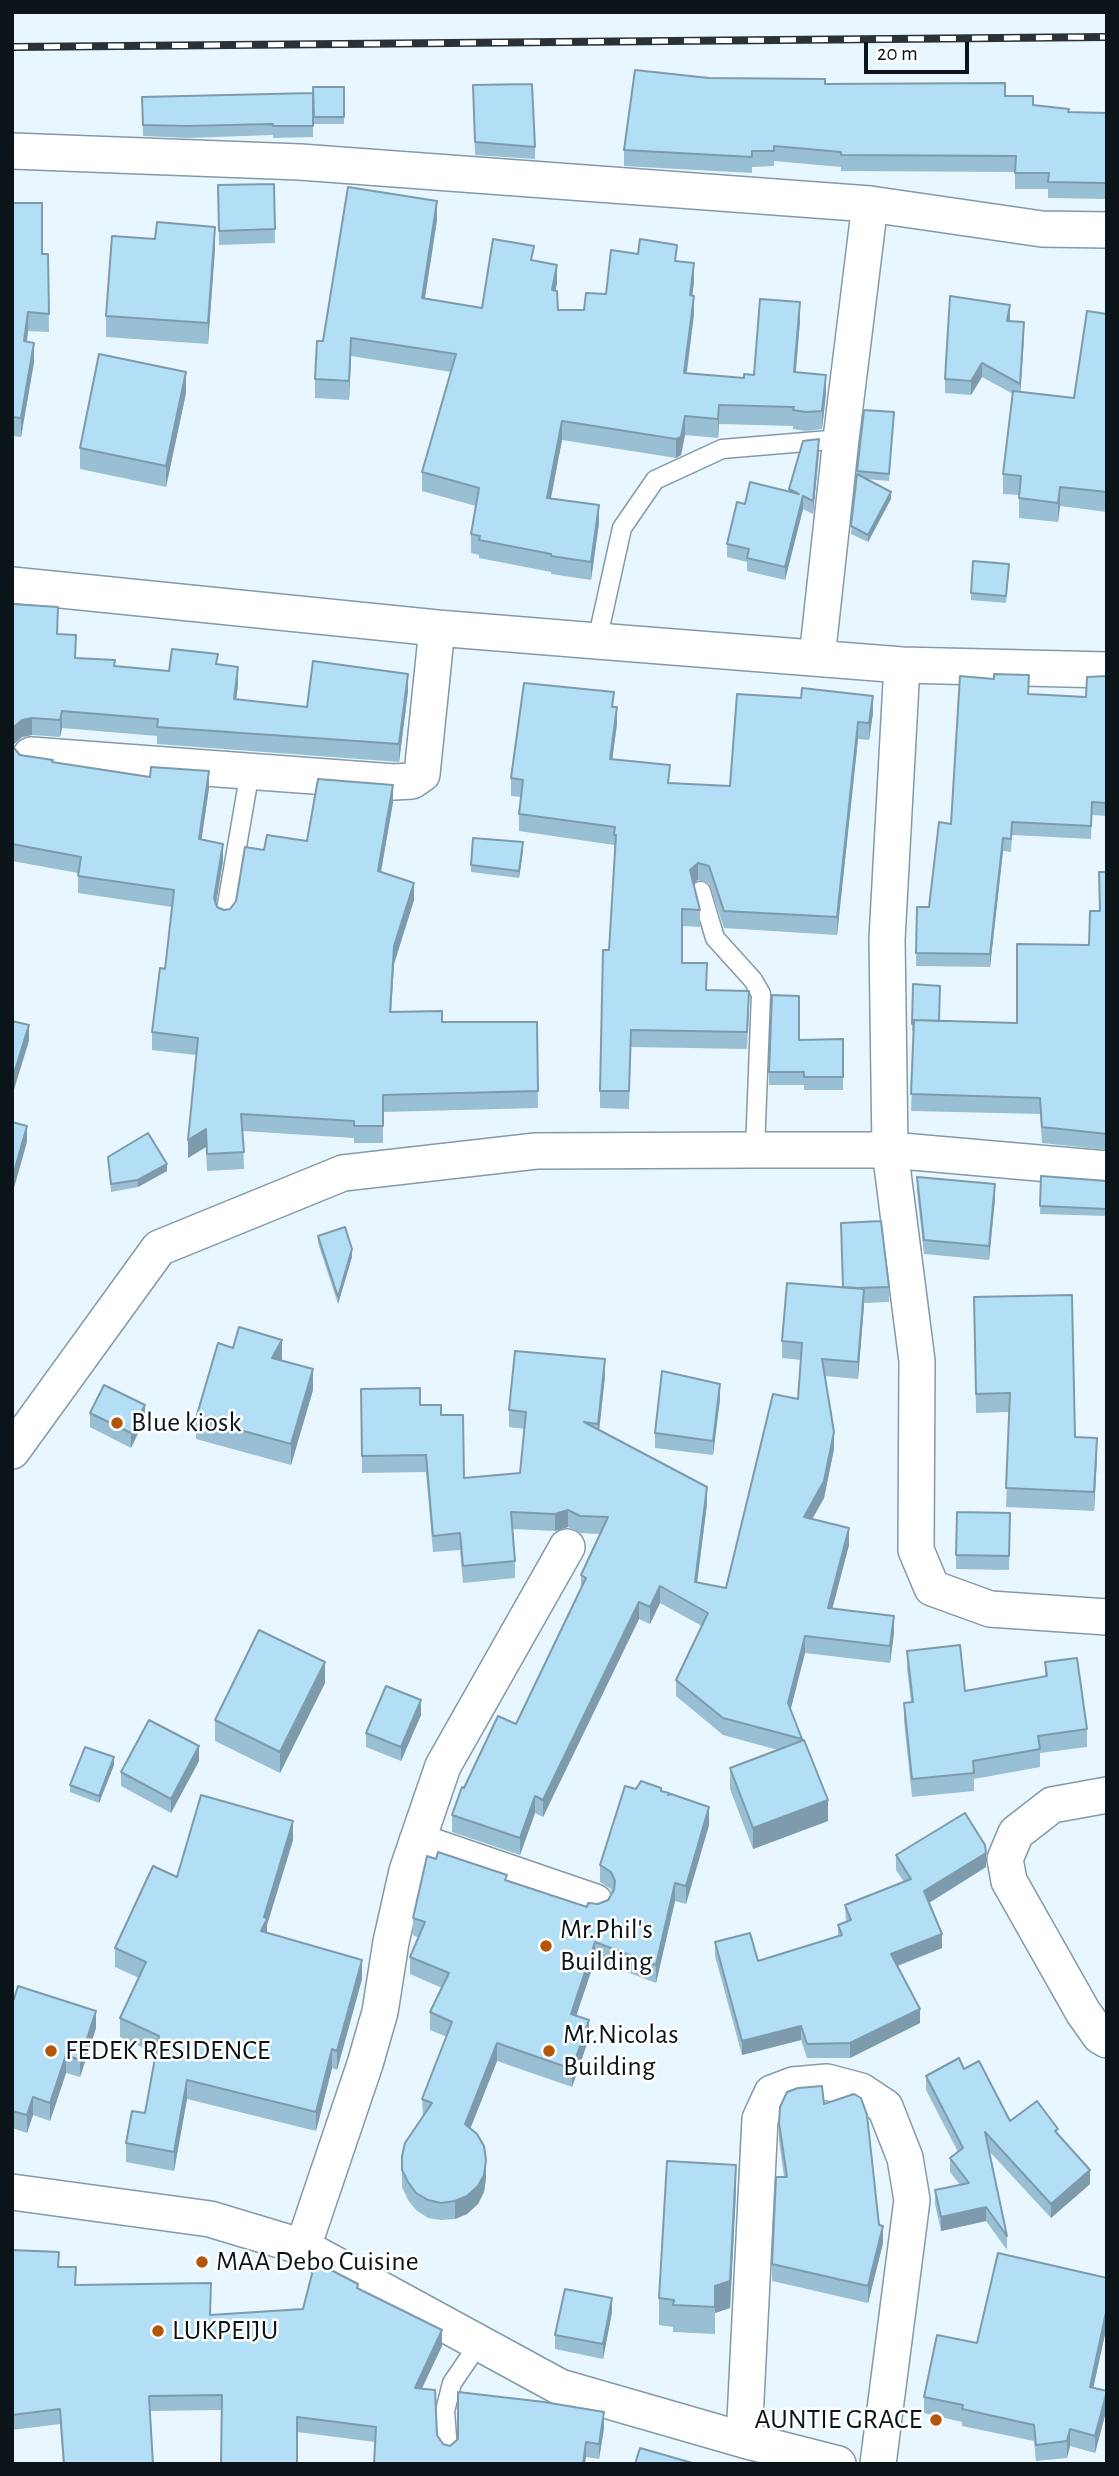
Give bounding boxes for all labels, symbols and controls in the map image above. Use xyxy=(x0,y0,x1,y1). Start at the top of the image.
scale bar xyxy=(867,28,972,72)
text: 20 m xyxy=(877,43,918,64)
place label: Blue kiosk xyxy=(131,1406,241,1440)
marker: Blue kiosk xyxy=(109,1415,125,1431)
place label: Mr.Phil's Building xyxy=(560,1913,653,1979)
marker: Mr.Phil's Building xyxy=(538,1938,554,1954)
place label: Mr.Nicolas Building xyxy=(563,2018,679,2084)
place label: FEDEK RESIDENCE xyxy=(65,2034,270,2068)
marker: FEDEK RESIDENCE xyxy=(43,2043,59,2059)
marker: Mr.Nicolas Building xyxy=(541,2043,557,2059)
place label: MAA Debo Cuisine xyxy=(216,2245,419,2279)
marker: MAA Debo Cuisine xyxy=(194,2254,210,2270)
place label: LUKPEIJU xyxy=(172,2314,278,2348)
marker: LUKPEIJU xyxy=(150,2323,166,2339)
place label: AUNTIE GRACE xyxy=(755,2403,922,2437)
marker: AUNTIE GRACE xyxy=(928,2412,944,2428)

